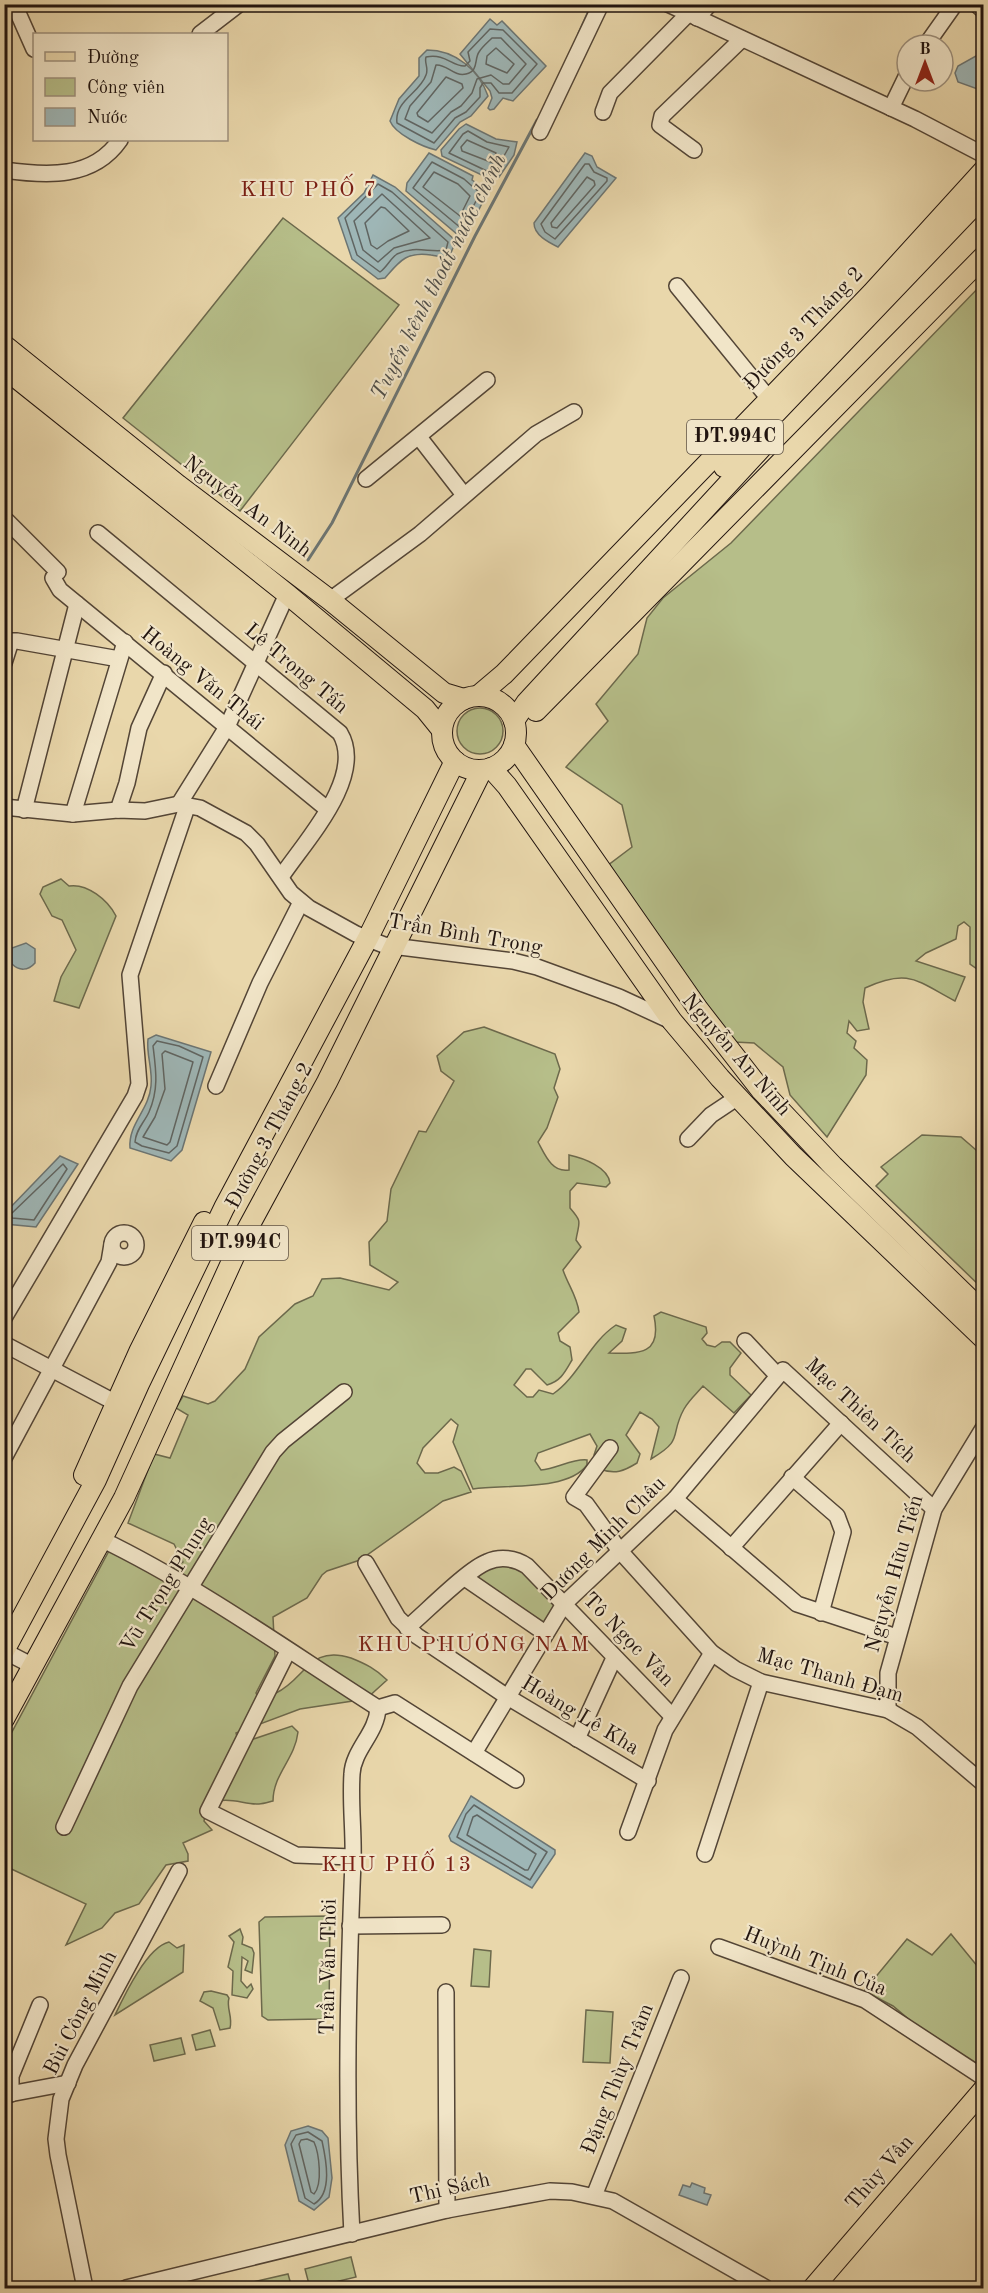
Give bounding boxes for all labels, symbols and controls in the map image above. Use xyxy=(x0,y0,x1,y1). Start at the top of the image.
legend xyxy=(33,33,228,141)
north arrow xyxy=(895,33,955,93)
text: B xyxy=(919,42,931,58)
text: Đường xyxy=(87,49,139,67)
text: Công viên xyxy=(87,79,165,97)
text: Nước xyxy=(87,109,127,127)
water label: Tuyến kênh thoát nước chính xyxy=(367,151,511,403)
district label: KHU PHỐ 7 xyxy=(240,173,378,201)
street label: Đường 3 Tháng 2 xyxy=(740,263,868,395)
road number: ĐT.994C xyxy=(687,420,783,454)
street label: Nguyễn An Ninh xyxy=(179,451,316,562)
street label: Lê Trọng Tấn xyxy=(240,619,352,718)
street label: Hoàng Văn Thái xyxy=(137,623,267,735)
street label: Trần Bình Trọng xyxy=(386,909,545,959)
street label: Nguyễn An Ninh xyxy=(677,989,796,1120)
street label: Đường 3 Tháng 2 xyxy=(223,1060,317,1212)
road number: ĐT.994C xyxy=(192,1226,288,1260)
street label: Mạc Thiên Tích xyxy=(800,1354,920,1468)
street label: Dương Minh Châu xyxy=(538,1473,670,1605)
street label: Nguyễn Hữu Tiến xyxy=(861,1492,928,1655)
street label: Vũ Trọng Phụng xyxy=(117,1513,217,1656)
street label: Tô Ngọc Vân xyxy=(578,1589,678,1691)
district label: KHU PHƯƠNG NAM xyxy=(357,1633,591,1656)
street label: Mạc Thanh Đạm xyxy=(754,1645,906,1707)
street label: Hoàng Lê Kha xyxy=(518,1673,642,1759)
district label: KHU PHỐ 13 xyxy=(321,1848,473,1876)
street label: Trần Văn Thời xyxy=(315,1899,341,2035)
street label: Huỳnh Tịnh Của xyxy=(740,1924,890,2000)
street label: Bùi Công Minh xyxy=(41,1947,121,2079)
street label: Đặng Thùy Trâm xyxy=(578,2001,658,2157)
street label: Thùy Vân xyxy=(842,2132,918,2214)
street label: Thi Sách xyxy=(408,2170,492,2208)

